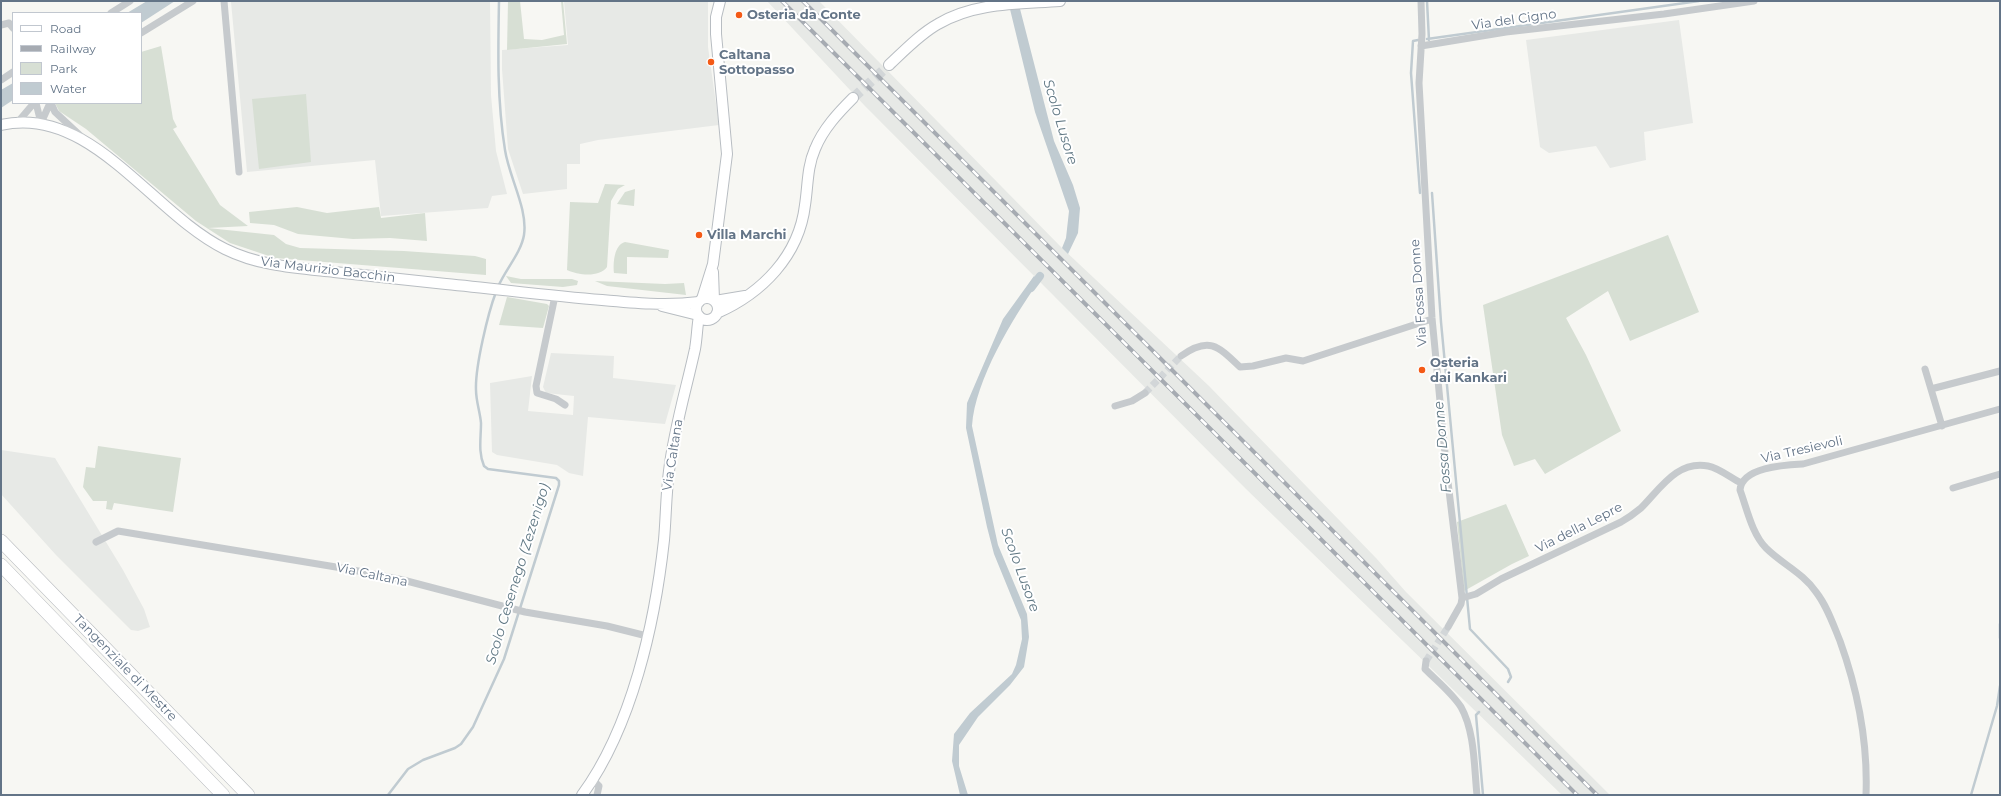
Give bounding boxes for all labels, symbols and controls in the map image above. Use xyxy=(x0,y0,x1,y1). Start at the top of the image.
street label: Via del Cigno xyxy=(1471,6,1557,34)
place label: Osteria da Conte xyxy=(747,7,861,23)
marker: Osteria da Conte xyxy=(734,10,744,20)
legend xyxy=(12,12,142,104)
text: Road xyxy=(50,21,81,36)
text: Railway xyxy=(50,41,96,56)
place label: Caltana Sottopasso xyxy=(719,47,794,78)
marker: Caltana Sottopasso xyxy=(706,57,716,67)
text: Park xyxy=(50,61,77,76)
water label: Scolo Lusore xyxy=(1039,77,1081,167)
text: Water xyxy=(50,81,86,96)
place label: Villa Marchi xyxy=(707,227,787,243)
marker: Villa Marchi xyxy=(694,230,704,240)
street label: Via Fossa Donne xyxy=(1407,239,1431,347)
street label: Via Maurizio Bacchin xyxy=(260,254,396,286)
place label: Osteria dai Kankari xyxy=(1430,355,1507,386)
marker: Osteria dai Kankari xyxy=(1417,365,1427,375)
water label: Fossa Donne xyxy=(1431,400,1455,494)
street label: Via Caltana xyxy=(660,418,686,492)
street label: Via Tresievoli xyxy=(1760,433,1844,467)
water label: Scolo Cesenego (Zezenigo) xyxy=(482,481,554,667)
street label: Via della Lepre xyxy=(1533,499,1625,557)
water label: Scolo Lusore xyxy=(997,526,1043,614)
street label: Via Caltana xyxy=(335,560,409,590)
street label: Tangenziale di Mestre xyxy=(70,611,180,725)

